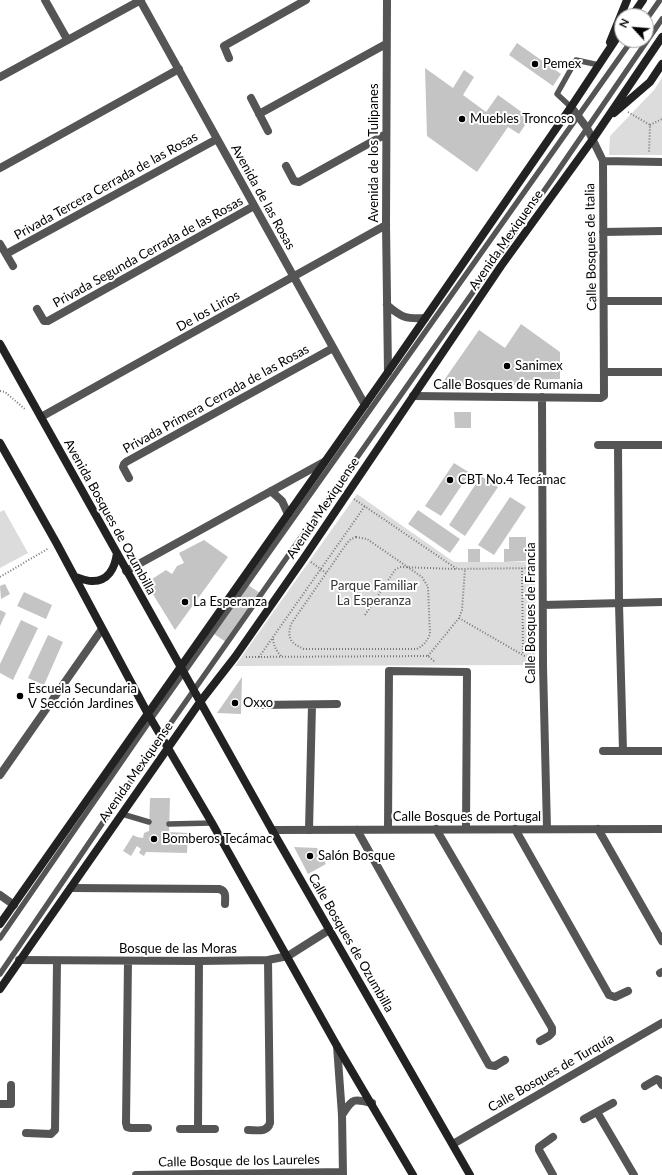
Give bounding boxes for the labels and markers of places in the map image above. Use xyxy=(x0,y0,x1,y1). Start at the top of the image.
place label: Pemex xyxy=(543,56,581,72)
marker: Pemex xyxy=(530,59,540,69)
place label: Muebles Troncoso xyxy=(470,111,574,127)
marker: Muebles Troncoso xyxy=(457,114,467,124)
place label: Sanimex xyxy=(515,358,563,374)
marker: Sanimex xyxy=(502,361,512,371)
place label: CBT No.4 Tecámac xyxy=(458,472,566,488)
marker: CBT No.4 Tecámac xyxy=(445,475,455,485)
place label: La Esperanza xyxy=(193,594,267,610)
marker: La Esperanza xyxy=(180,597,190,607)
place label: Escuela Secundaria V Sección Jardines xyxy=(28,681,137,712)
marker: Escuela Secundaria V Sección Jardines xyxy=(15,691,25,701)
place label: Oxxo xyxy=(243,695,273,711)
marker: Oxxo xyxy=(230,698,240,708)
place label: Bomberos Tecámac xyxy=(162,831,272,847)
marker: Bomberos Tecámac xyxy=(149,834,159,844)
place label: Salón Bosque xyxy=(318,848,395,864)
marker: Salón Bosque xyxy=(305,851,315,861)

